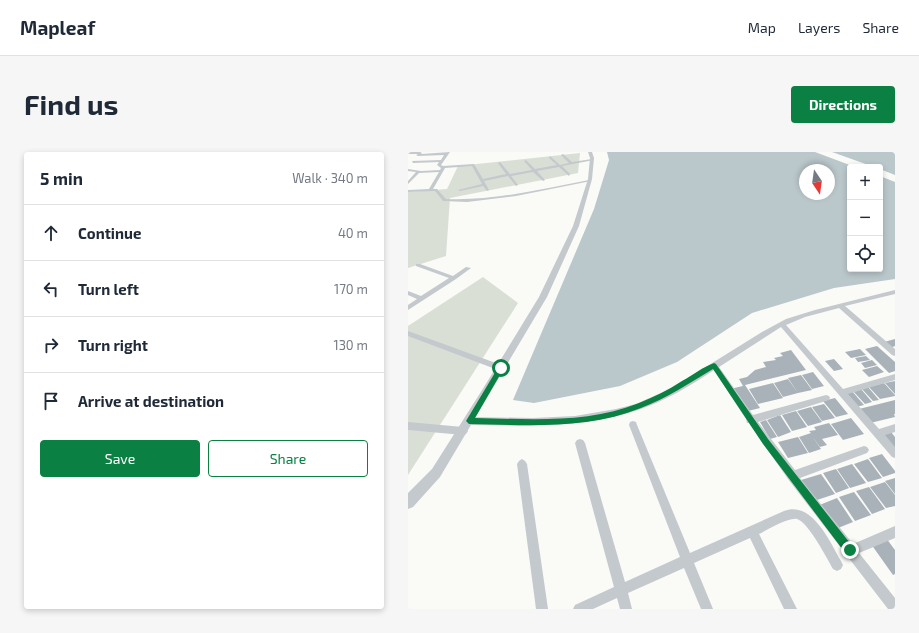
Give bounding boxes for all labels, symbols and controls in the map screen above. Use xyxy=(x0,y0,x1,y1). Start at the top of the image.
text: Mapleaf xyxy=(20,16,95,39)
text: Map xyxy=(748,19,776,36)
text: Layers xyxy=(798,19,840,36)
text: Share xyxy=(862,19,899,36)
button: Directions xyxy=(791,86,895,123)
text: Find us xyxy=(24,87,118,121)
north arrow xyxy=(799,164,835,200)
map controls xyxy=(847,164,883,272)
button: + xyxy=(847,164,883,200)
text: 5 min xyxy=(40,168,83,188)
text: Walk · 340 m xyxy=(292,170,368,186)
button: − xyxy=(847,200,883,236)
icon: ahead xyxy=(40,222,62,244)
text: Continue xyxy=(78,224,141,242)
text: 40 m xyxy=(338,225,368,241)
button: locate xyxy=(847,236,883,272)
icon: left xyxy=(40,278,62,300)
text: Turn left xyxy=(78,280,139,298)
text: 170 m xyxy=(334,281,368,297)
icon: right xyxy=(40,334,62,356)
text: Turn right xyxy=(78,336,148,354)
text: 130 m xyxy=(333,337,368,353)
route start xyxy=(492,359,510,377)
icon: arrive xyxy=(40,390,62,412)
text: Arrive at destination xyxy=(78,392,224,410)
button: Save xyxy=(40,440,200,477)
button: Share xyxy=(208,440,368,477)
route end xyxy=(841,541,859,559)

